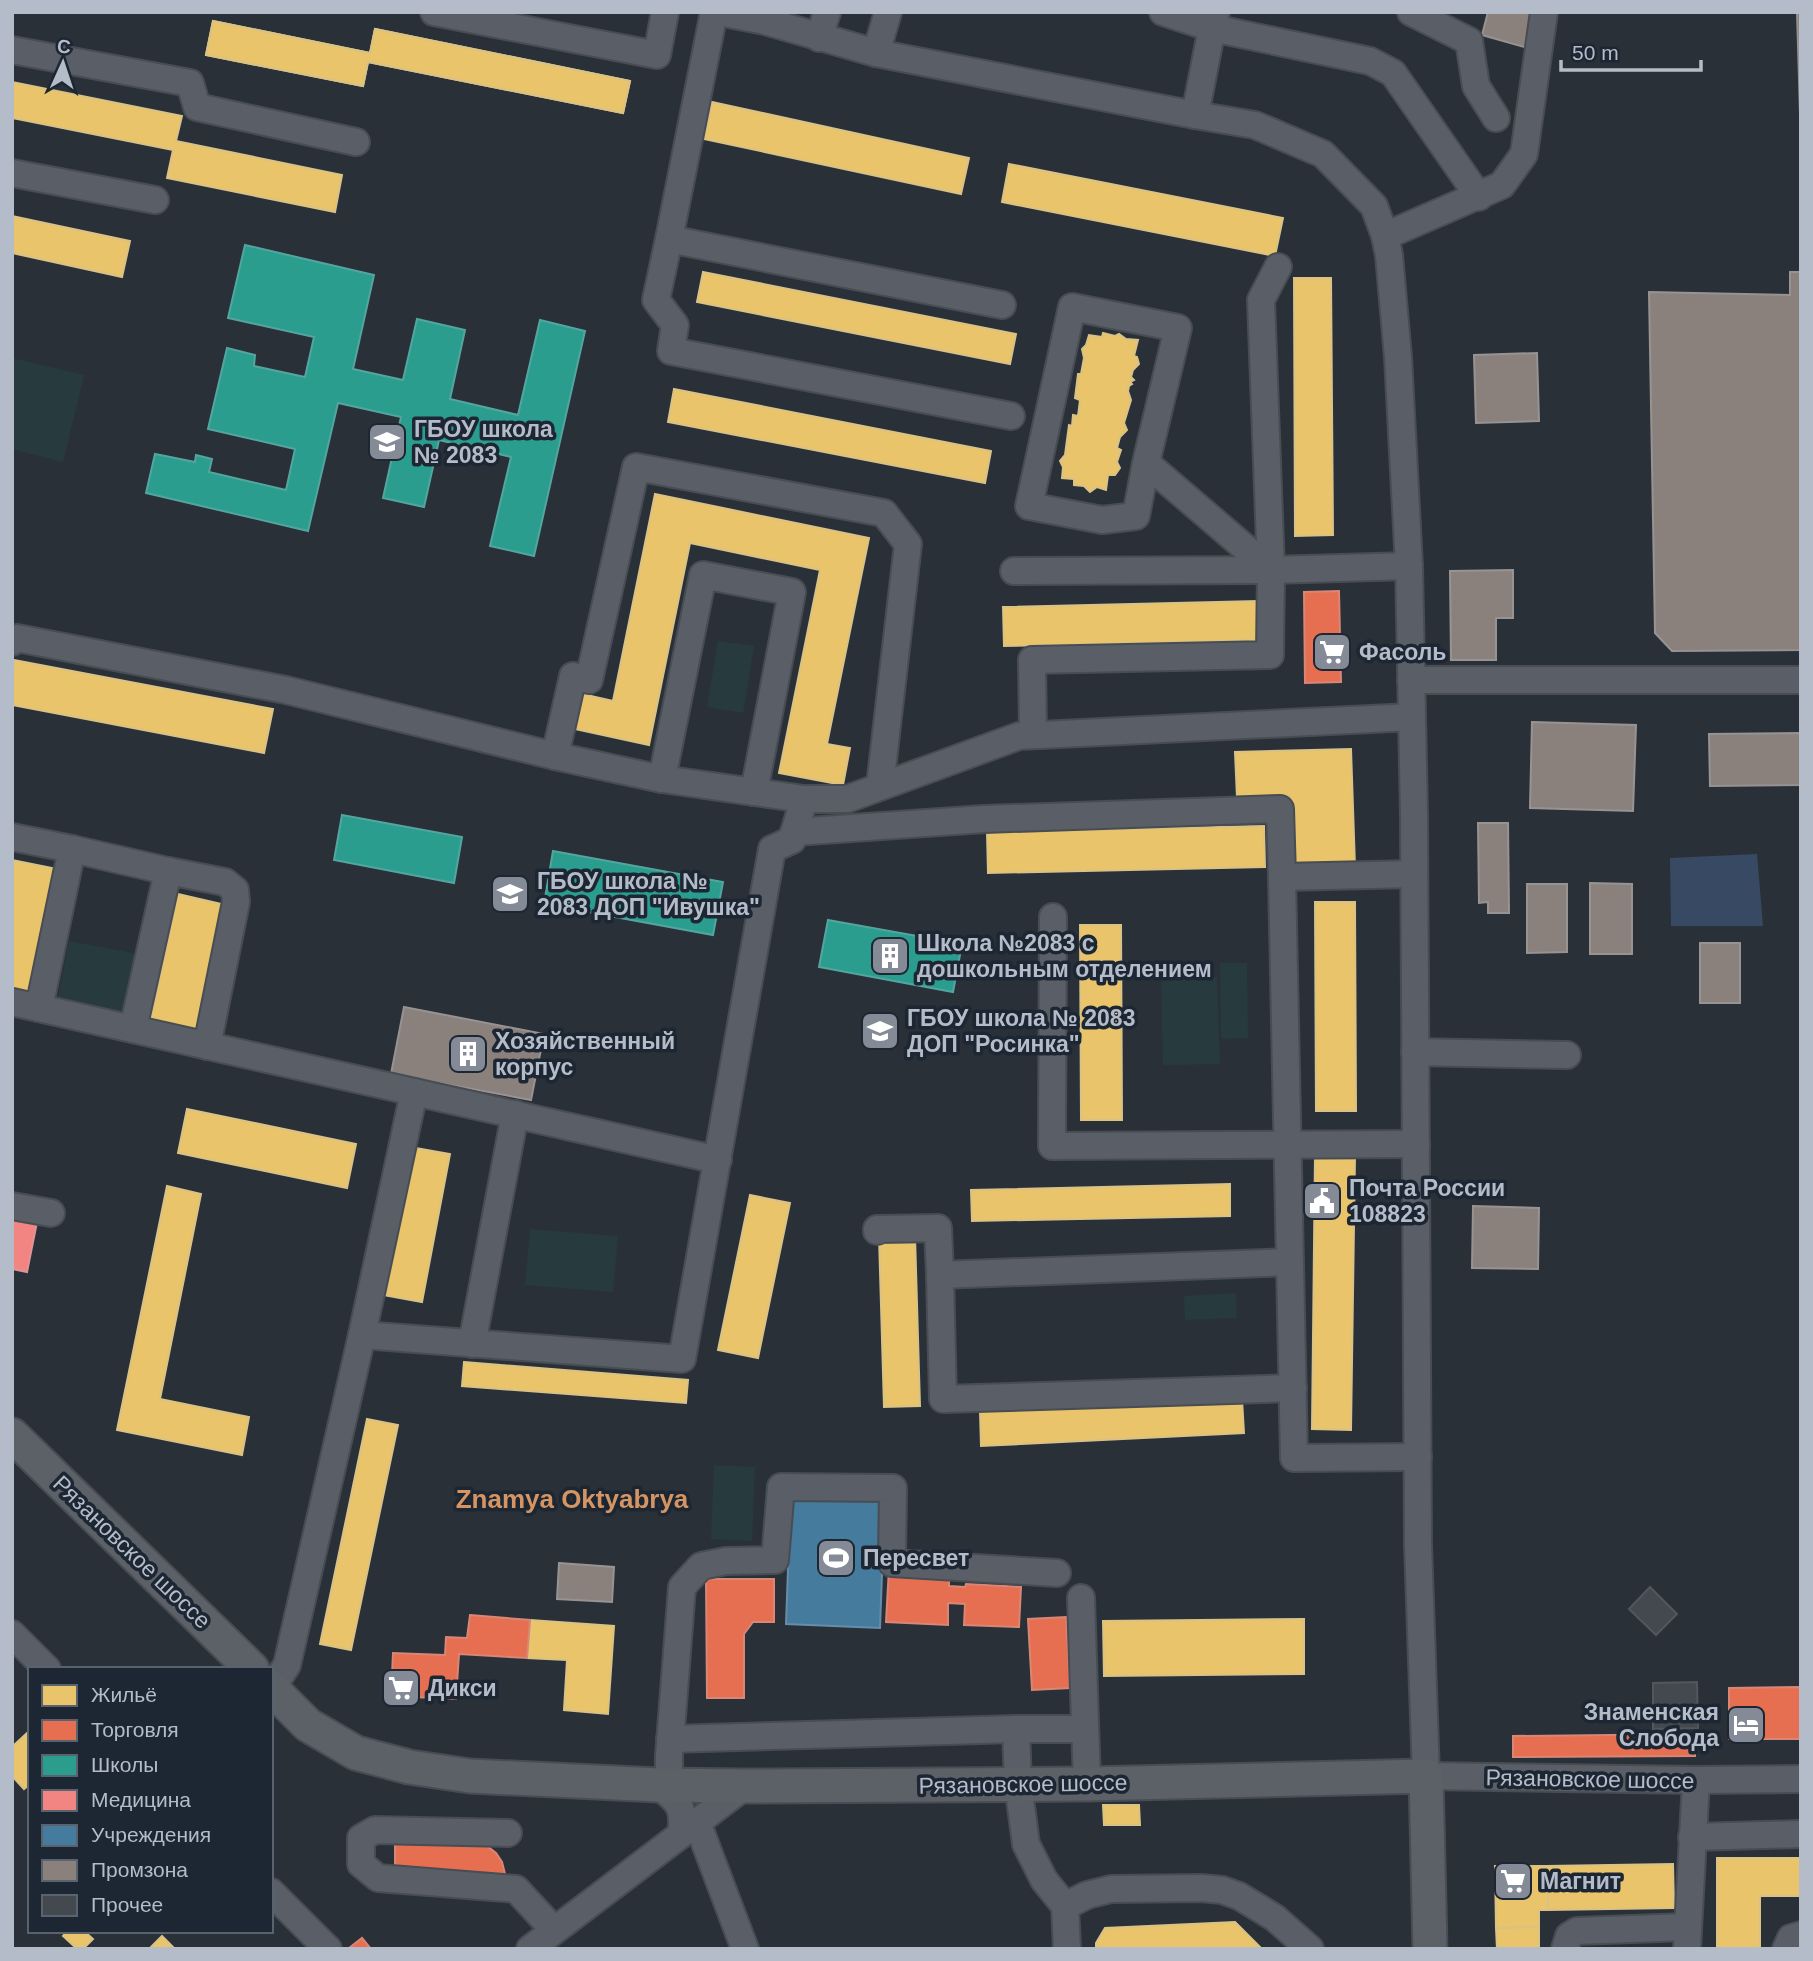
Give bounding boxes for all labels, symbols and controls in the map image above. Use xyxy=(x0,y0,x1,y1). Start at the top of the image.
north arrow xyxy=(28,28,98,98)
scale bar xyxy=(1561,28,1701,72)
text: С xyxy=(56,36,72,57)
text: 50 m xyxy=(1572,41,1619,64)
place label: ГБОУ школа № 2083 xyxy=(414,416,553,468)
school or university icon: ГБОУ школа № 2083 xyxy=(366,421,408,463)
supermarket icon: Фасоль xyxy=(1311,631,1353,673)
place label: Фасоль xyxy=(1359,639,1446,665)
place label: ГБОУ школа № 2083 ДОП "Ивушка" xyxy=(537,868,760,920)
school or university icon: ГБОУ школа № 2083 ДОП "Ивушка" xyxy=(489,873,531,915)
place label: Школа №2083 с дошкольным отделением xyxy=(917,930,1212,982)
building icon: Школа №2083 с дошкольным отделением xyxy=(869,935,911,977)
place label: ГБОУ школа № 2083 ДОП "Росинка" xyxy=(907,1005,1135,1057)
school or university icon: ГБОУ школа № 2083 ДОП "Росинка" xyxy=(859,1010,901,1052)
place label: Хозяйственный корпус xyxy=(495,1028,675,1080)
building icon: Хозяйственный корпус xyxy=(447,1033,489,1075)
place label: Почта России 108823 xyxy=(1349,1175,1505,1227)
public building icon: Почта России 108823 xyxy=(1301,1180,1343,1222)
street label: Рязановское шоссе xyxy=(48,1470,216,1634)
district label: Znamya Oktyabrya xyxy=(456,1484,689,1514)
sports icon: Пересвет xyxy=(815,1537,857,1579)
place label: Пересвет xyxy=(863,1545,969,1571)
legend xyxy=(28,1667,273,1933)
supermarket icon: Дикси xyxy=(380,1667,422,1709)
place label: Дикси xyxy=(428,1675,497,1701)
text: Жильё xyxy=(91,1683,157,1706)
place label: Знаменская Слобода xyxy=(1584,1699,1719,1751)
hotel icon: Знаменская Слобода xyxy=(1725,1704,1767,1746)
text: Торговля xyxy=(91,1718,179,1741)
text: Школы xyxy=(91,1753,158,1776)
street label: Рязановское шоссе xyxy=(1485,1764,1695,1794)
street label: Рязановское шоссе xyxy=(918,1769,1128,1799)
text: Медицина xyxy=(91,1788,191,1811)
text: Учреждения xyxy=(91,1823,211,1846)
text: Промзона xyxy=(91,1858,188,1881)
supermarket icon: Магнит xyxy=(1492,1860,1534,1902)
place label: Магнит xyxy=(1540,1868,1621,1894)
text: Прочее xyxy=(91,1893,163,1916)

